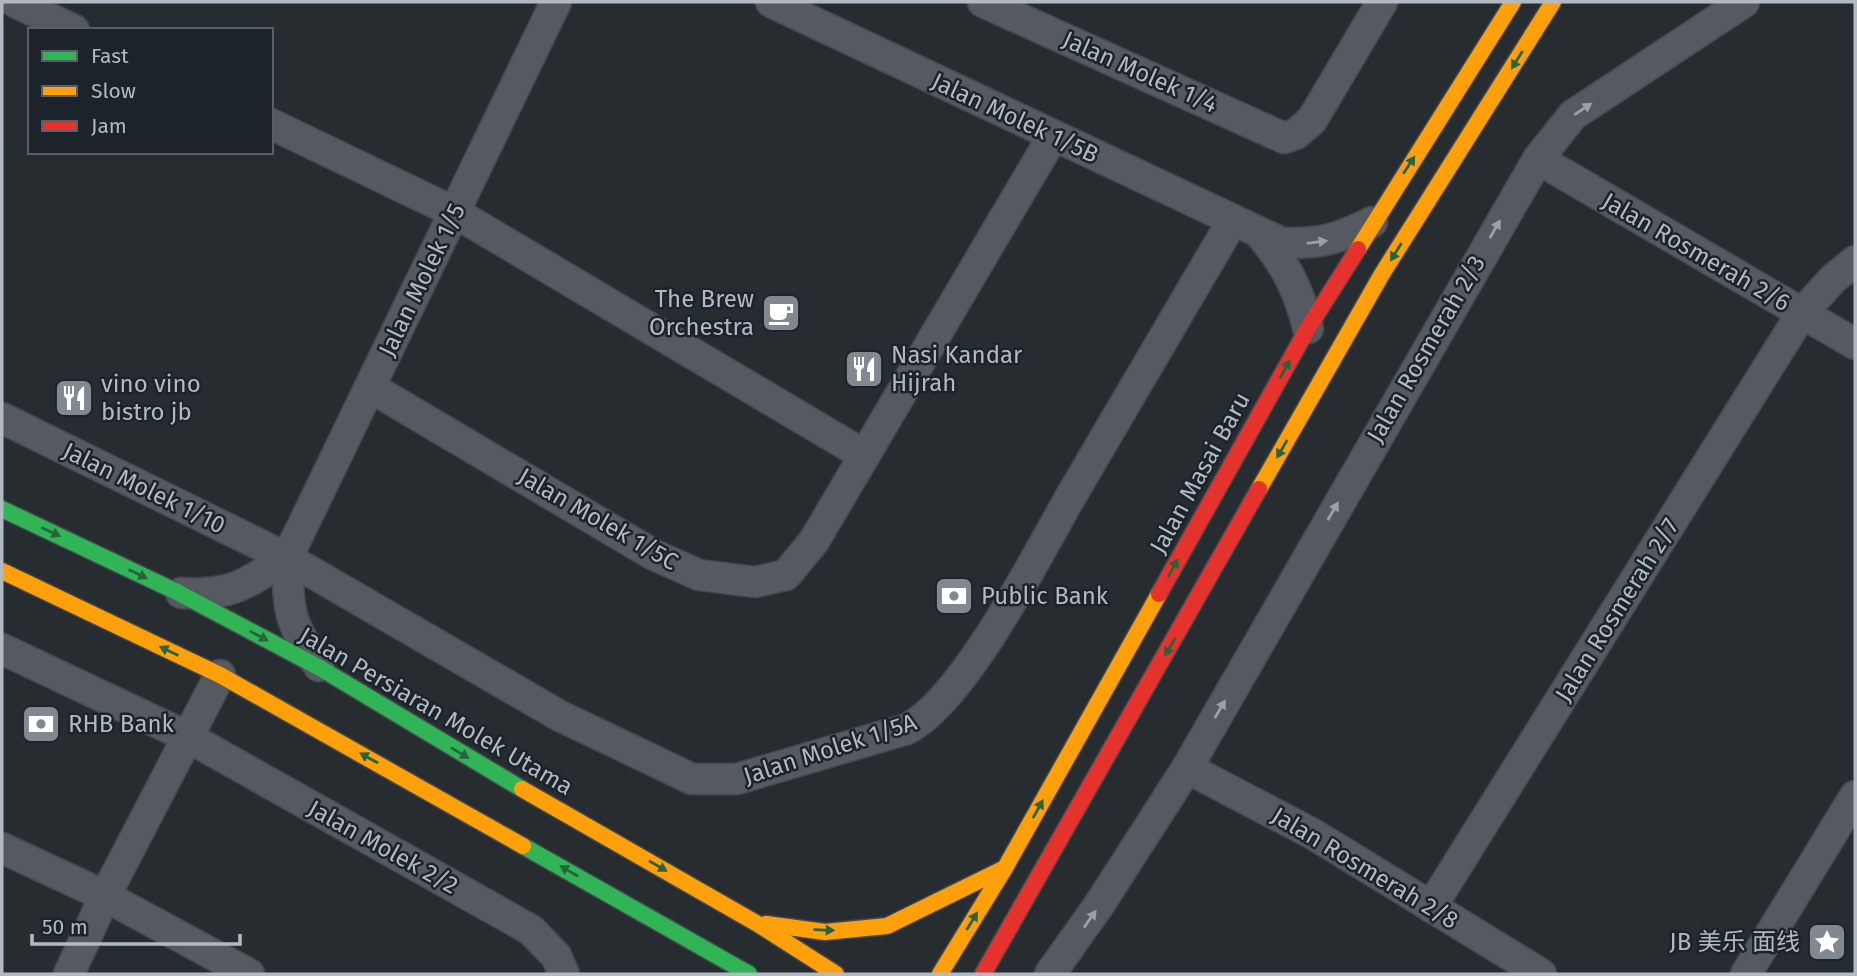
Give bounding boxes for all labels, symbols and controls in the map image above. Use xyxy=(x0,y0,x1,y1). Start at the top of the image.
street label: Jalan Molek 1/4 xyxy=(1058,25,1222,119)
legend xyxy=(28,28,273,154)
text: Fast xyxy=(91,43,129,69)
one-way arrow xyxy=(1511,50,1524,69)
street label: Jalan Molek 1/5B xyxy=(927,67,1103,169)
text: Slow xyxy=(91,78,136,104)
one-way arrow xyxy=(1573,102,1592,115)
text: Jam xyxy=(91,113,127,139)
one-way arrow xyxy=(1402,155,1415,174)
street label: Jalan Rosmerah 2/6 xyxy=(1597,187,1795,317)
street label: Jalan Molek 1/5 xyxy=(373,199,471,361)
one-way arrow xyxy=(1489,219,1501,239)
one-way arrow xyxy=(1306,236,1328,247)
one-way arrow xyxy=(1389,243,1403,261)
street label: Jalan Rosmerah 2/3 xyxy=(1361,251,1491,447)
place label: The Brew Orchestra xyxy=(649,285,754,341)
cafe icon: The Brew Orchestra xyxy=(760,292,802,334)
place label: Nasi Kandar Hijrah xyxy=(891,341,1023,397)
restaurant icon: Nasi Kandar Hijrah xyxy=(843,348,885,390)
one-way arrow xyxy=(1279,359,1291,379)
place label: vino vino bistro jb xyxy=(101,370,201,426)
restaurant icon: vino vino bistro jb xyxy=(53,377,95,419)
street label: Jalan Masai Baru xyxy=(1144,387,1256,559)
street label: Jalan Molek 1/10 xyxy=(58,437,230,539)
one-way arrow xyxy=(1276,440,1289,459)
street label: Jalan Molek 1/5C xyxy=(513,462,683,576)
one-way arrow xyxy=(1327,502,1339,521)
street label: Jalan Rosmerah 2/7 xyxy=(1549,513,1685,707)
one-way arrow xyxy=(40,527,61,538)
one-way arrow xyxy=(1167,558,1179,577)
one-way arrow xyxy=(128,568,148,579)
bank icon: Public Bank xyxy=(933,575,975,617)
place label: Public Bank xyxy=(981,582,1109,610)
street label: Jalan Persiaran Molek Utama xyxy=(294,621,578,801)
one-way arrow xyxy=(249,630,269,641)
one-way arrow xyxy=(1164,637,1176,657)
one-way arrow xyxy=(159,645,179,656)
one-way arrow xyxy=(1214,699,1226,719)
bank icon: RHB Bank xyxy=(20,703,62,745)
street label: Jalan Molek 1/5A xyxy=(740,708,920,790)
place label: RHB Bank xyxy=(68,710,175,738)
one-way arrow xyxy=(451,746,470,759)
one-way arrow xyxy=(360,752,379,764)
street label: Jalan Molek 2/2 xyxy=(303,794,463,900)
one-way arrow xyxy=(1032,799,1044,818)
street label: Jalan Rosmerah 2/8 xyxy=(1267,801,1463,935)
one-way arrow xyxy=(648,860,667,872)
one-way arrow xyxy=(559,865,578,877)
scale bar xyxy=(32,902,240,946)
one-way arrow xyxy=(1082,910,1096,928)
one-way arrow xyxy=(966,912,979,931)
text: 50 m xyxy=(42,914,88,940)
place icon: JB 美乐 面线 xyxy=(1806,921,1848,963)
one-way arrow xyxy=(813,925,835,936)
place label: JB 美乐 面线 xyxy=(1669,928,1800,956)

